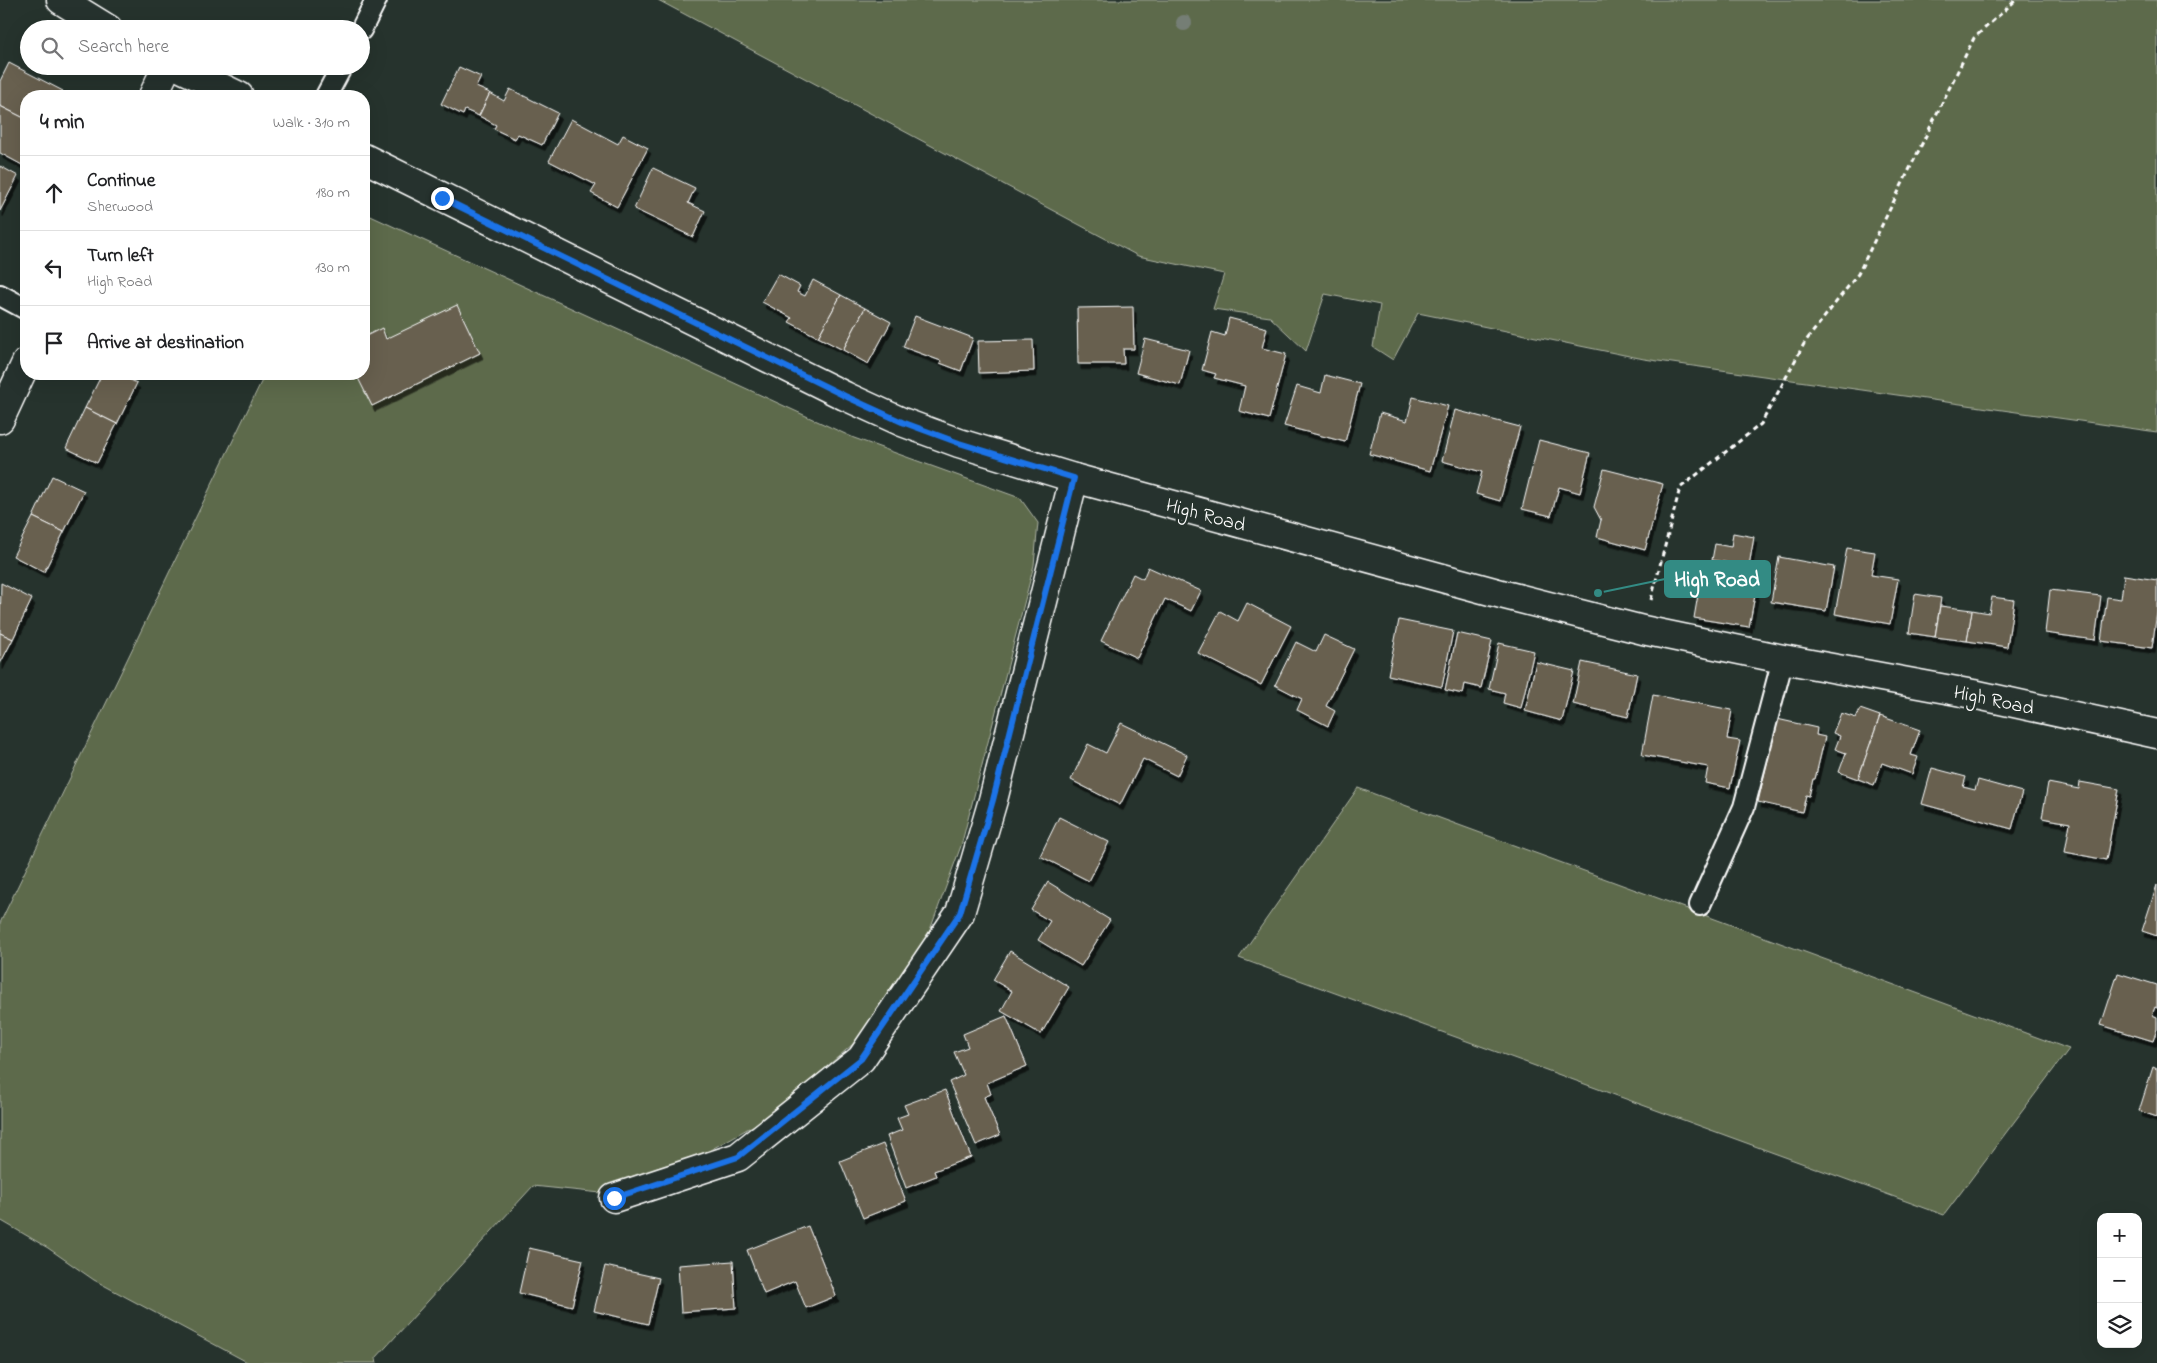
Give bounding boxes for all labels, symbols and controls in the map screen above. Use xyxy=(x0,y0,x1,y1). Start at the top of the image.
search box xyxy=(20,20,370,75)
icon: search xyxy=(38,34,66,62)
text: Search here xyxy=(78,34,169,61)
text: 4 min xyxy=(40,108,84,138)
text: Walk · 310 m xyxy=(273,111,350,135)
text: Continue xyxy=(87,168,155,195)
icon: ahead xyxy=(40,179,68,207)
text: 180 m xyxy=(316,181,350,205)
route end xyxy=(431,187,454,210)
text: Sherwood xyxy=(87,195,153,219)
text: Turn left xyxy=(87,243,154,270)
icon: left xyxy=(40,254,68,282)
text: 130 m xyxy=(315,256,350,280)
text: High Road xyxy=(87,270,152,294)
icon: arrive xyxy=(40,329,68,357)
text: Arrive at destination xyxy=(87,330,244,357)
street label: High Road xyxy=(1162,492,1248,542)
callout: High Road xyxy=(1665,561,1770,597)
text: High Road xyxy=(1674,566,1760,598)
street label: High Road xyxy=(1950,679,2036,725)
route start xyxy=(603,1187,626,1210)
map controls xyxy=(2097,1213,2142,1348)
button: + xyxy=(2097,1213,2142,1258)
button: − xyxy=(2097,1258,2142,1303)
button: layers xyxy=(2097,1303,2142,1348)

